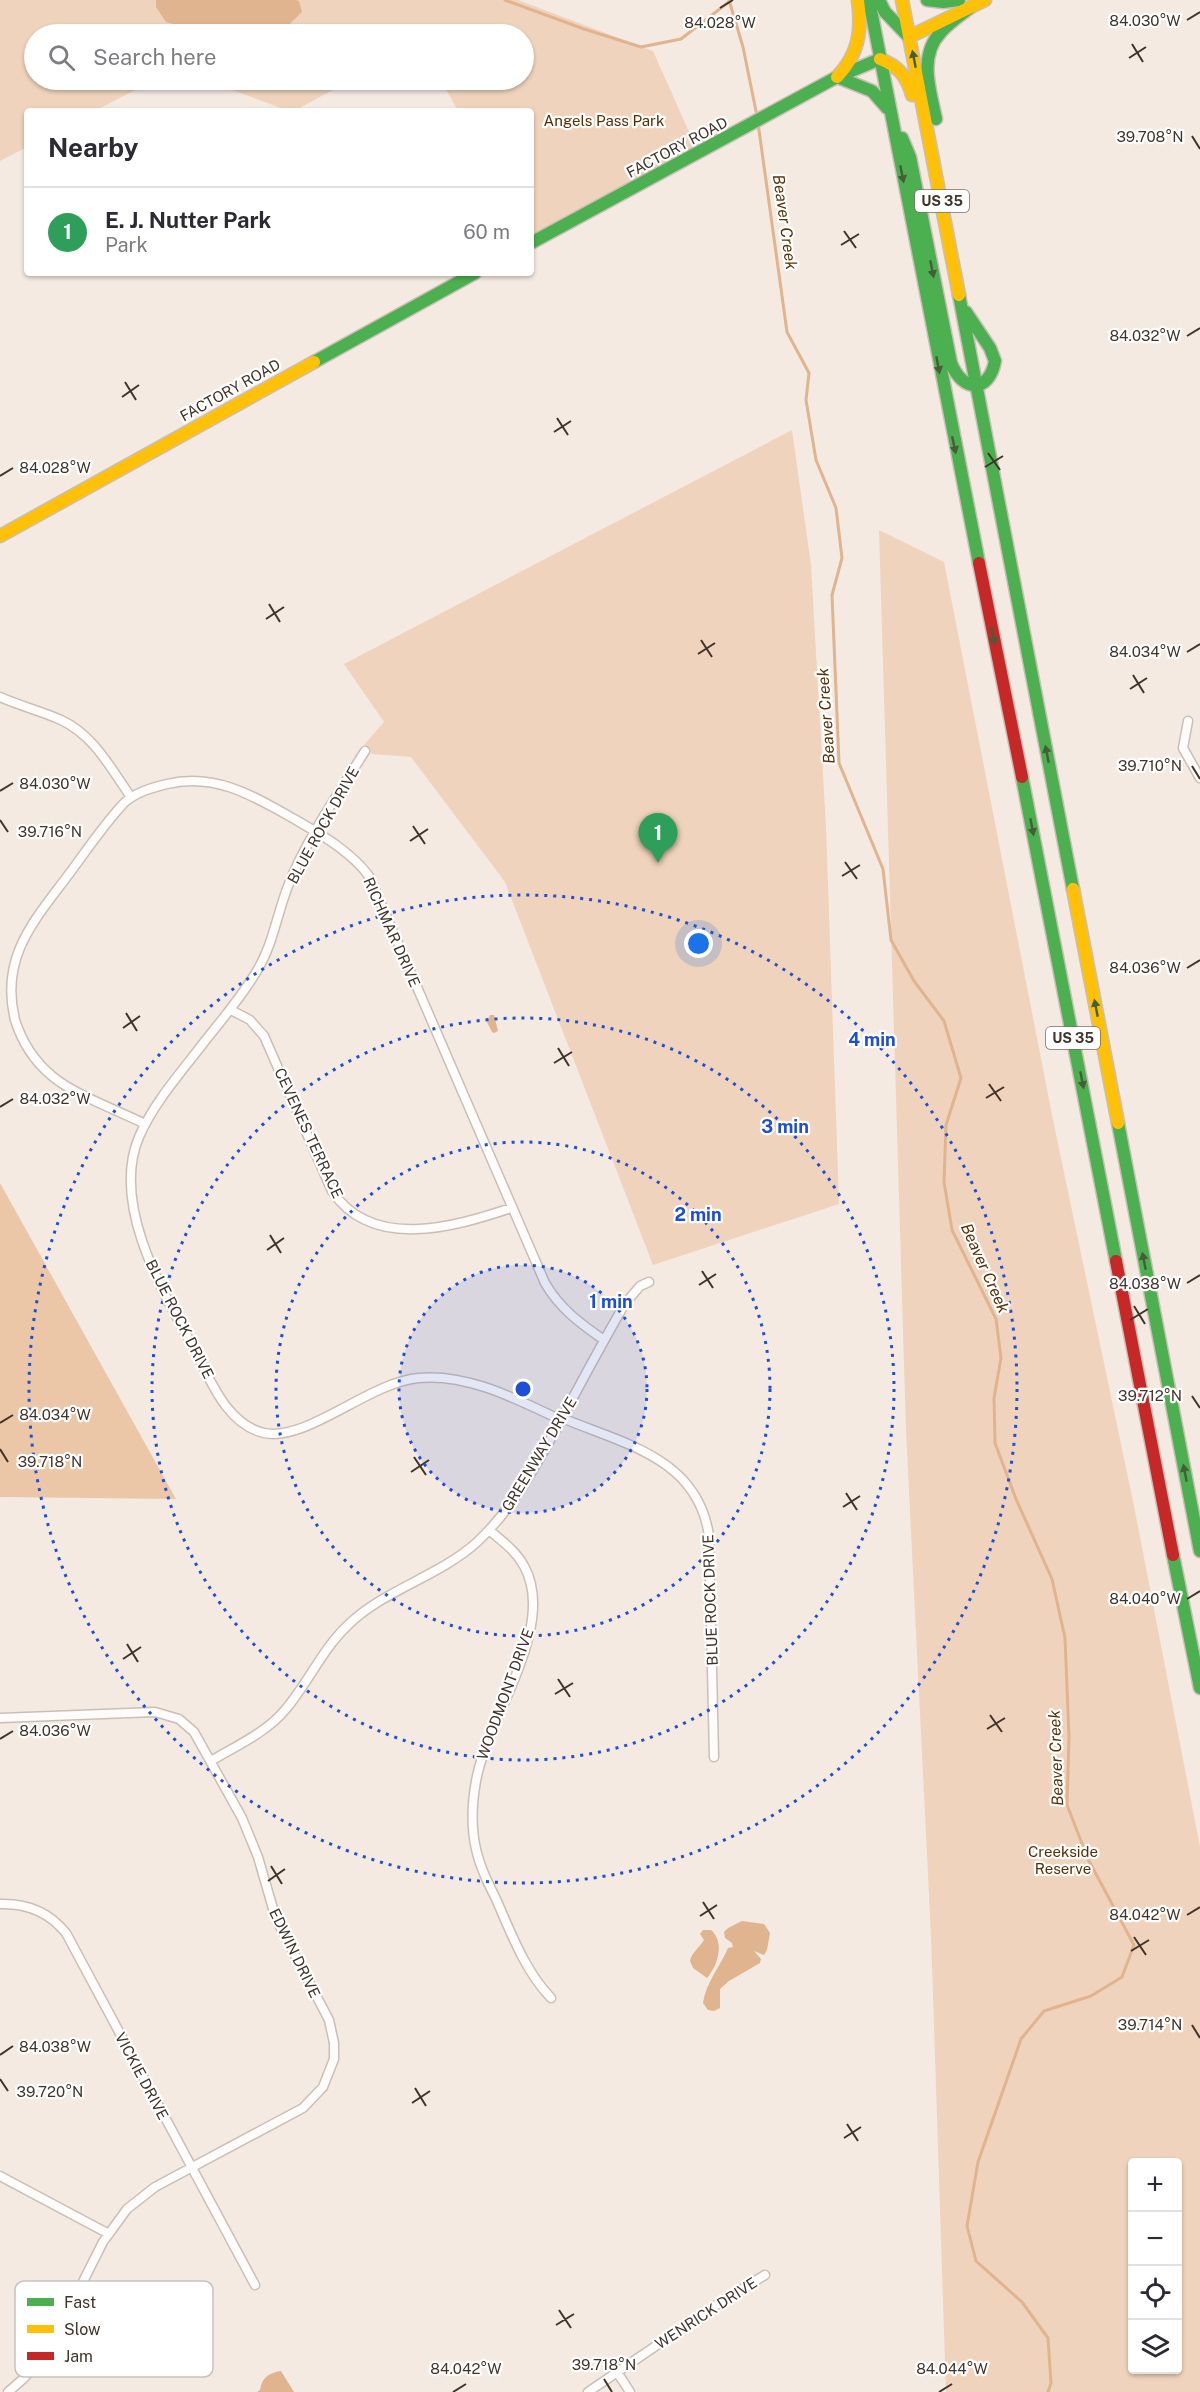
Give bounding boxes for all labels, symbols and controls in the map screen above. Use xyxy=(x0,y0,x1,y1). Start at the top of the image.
text: 84.030°W xyxy=(1109,12,1181,29)
text: 84.028°W xyxy=(684,14,756,31)
search box xyxy=(24,24,534,90)
icon: search xyxy=(45,41,78,74)
text: Search here xyxy=(93,44,217,70)
one-way arrow xyxy=(909,50,918,69)
park label: Angels Pass Park xyxy=(544,112,664,129)
street label: FACTORY ROAD xyxy=(624,113,730,181)
text: 39.708°N xyxy=(1116,128,1184,145)
text: Nearby xyxy=(48,132,138,163)
one-way arrow xyxy=(898,164,907,183)
water label: Beaver Creek xyxy=(769,173,801,271)
road number: US 35 xyxy=(915,190,969,212)
text: E. J. Nutter Park xyxy=(105,207,271,233)
text: 1 xyxy=(63,220,72,244)
text: 60 m xyxy=(463,220,510,244)
text: Park xyxy=(105,233,148,257)
one-way arrow xyxy=(928,260,937,279)
text: 84.032°W xyxy=(1109,327,1181,344)
street label: FACTORY ROAD xyxy=(177,355,283,425)
one-way arrow xyxy=(934,356,943,375)
one-way arrow xyxy=(950,436,959,455)
text: 84.028°W xyxy=(19,459,91,476)
one-way arrow xyxy=(989,627,998,646)
text: 84.034°W xyxy=(1109,643,1181,660)
water label: Beaver Creek xyxy=(813,667,839,765)
one-way arrow xyxy=(1042,745,1051,764)
text: 39.710°N xyxy=(1118,757,1182,774)
street label: BLUE ROCK DRIVE xyxy=(284,763,362,887)
text: 84.030°W xyxy=(19,775,91,792)
pin: 1 xyxy=(638,814,678,863)
one-way arrow xyxy=(1028,818,1037,837)
text: 39.716°N xyxy=(18,823,82,840)
street label: RICHMAR DRIVE xyxy=(360,875,424,989)
your location xyxy=(684,929,713,958)
text: 84.036°W xyxy=(1109,959,1181,976)
one-way arrow xyxy=(1091,998,1100,1017)
road number: US 35 xyxy=(1046,1027,1100,1049)
text: 4 min xyxy=(848,1029,896,1050)
street label: CEVENES TERRACE xyxy=(271,1065,347,1201)
one-way arrow xyxy=(1078,1071,1087,1090)
text: 84.032°W xyxy=(19,1090,91,1107)
text: 3 min xyxy=(761,1116,809,1137)
text: 2 min xyxy=(674,1204,722,1225)
water label: Beaver Creek xyxy=(957,1220,1013,1316)
one-way arrow xyxy=(1139,1251,1148,1270)
street label: BLUE ROCK DRIVE xyxy=(143,1257,217,1381)
text: 84.038°W xyxy=(1109,1275,1181,1292)
text: 1 min xyxy=(589,1291,633,1312)
centre of rings xyxy=(513,1379,533,1399)
text: 39.712°N xyxy=(1118,1387,1182,1404)
street label: GREENWAY DRIVE xyxy=(498,1394,580,1514)
text: 84.034°W xyxy=(19,1406,91,1423)
text: 39.718°N xyxy=(18,1453,82,1470)
one-way arrow xyxy=(1180,1464,1189,1483)
street label: BLUE ROCK DRIVE xyxy=(699,1534,721,1666)
text: 84.040°W xyxy=(1109,1590,1181,1607)
street label: WOODMONT DRIVE xyxy=(473,1626,537,1762)
water label: Beaver Creek xyxy=(1045,1709,1067,1806)
text: 84.036°W xyxy=(19,1722,91,1739)
park label: Creekside Reserve xyxy=(1028,1843,1098,1877)
street label: EDWIN DRIVE xyxy=(266,1906,324,2000)
text: 84.042°W xyxy=(1109,1906,1181,1923)
text: 39.714°N xyxy=(1118,2016,1182,2033)
street label: VICKIE DRIVE xyxy=(112,2030,172,2122)
text: 84.038°W xyxy=(19,2038,91,2055)
text: 39.720°N xyxy=(17,2083,83,2100)
map controls xyxy=(1128,2158,1182,2374)
button: + xyxy=(1128,2158,1182,2212)
button: − xyxy=(1128,2212,1182,2266)
button: locate xyxy=(1128,2266,1182,2320)
street label: WENRICK DRIVE xyxy=(652,2274,760,2352)
legend xyxy=(15,2281,213,2377)
text: Fast xyxy=(64,2293,96,2312)
text: Slow xyxy=(64,2320,101,2339)
button: layers xyxy=(1128,2320,1182,2374)
text: Jam xyxy=(64,2347,93,2366)
text: 39.718°N xyxy=(572,2356,636,2373)
text: 84.042°W xyxy=(430,2360,502,2377)
text: 84.044°W xyxy=(916,2360,988,2377)

